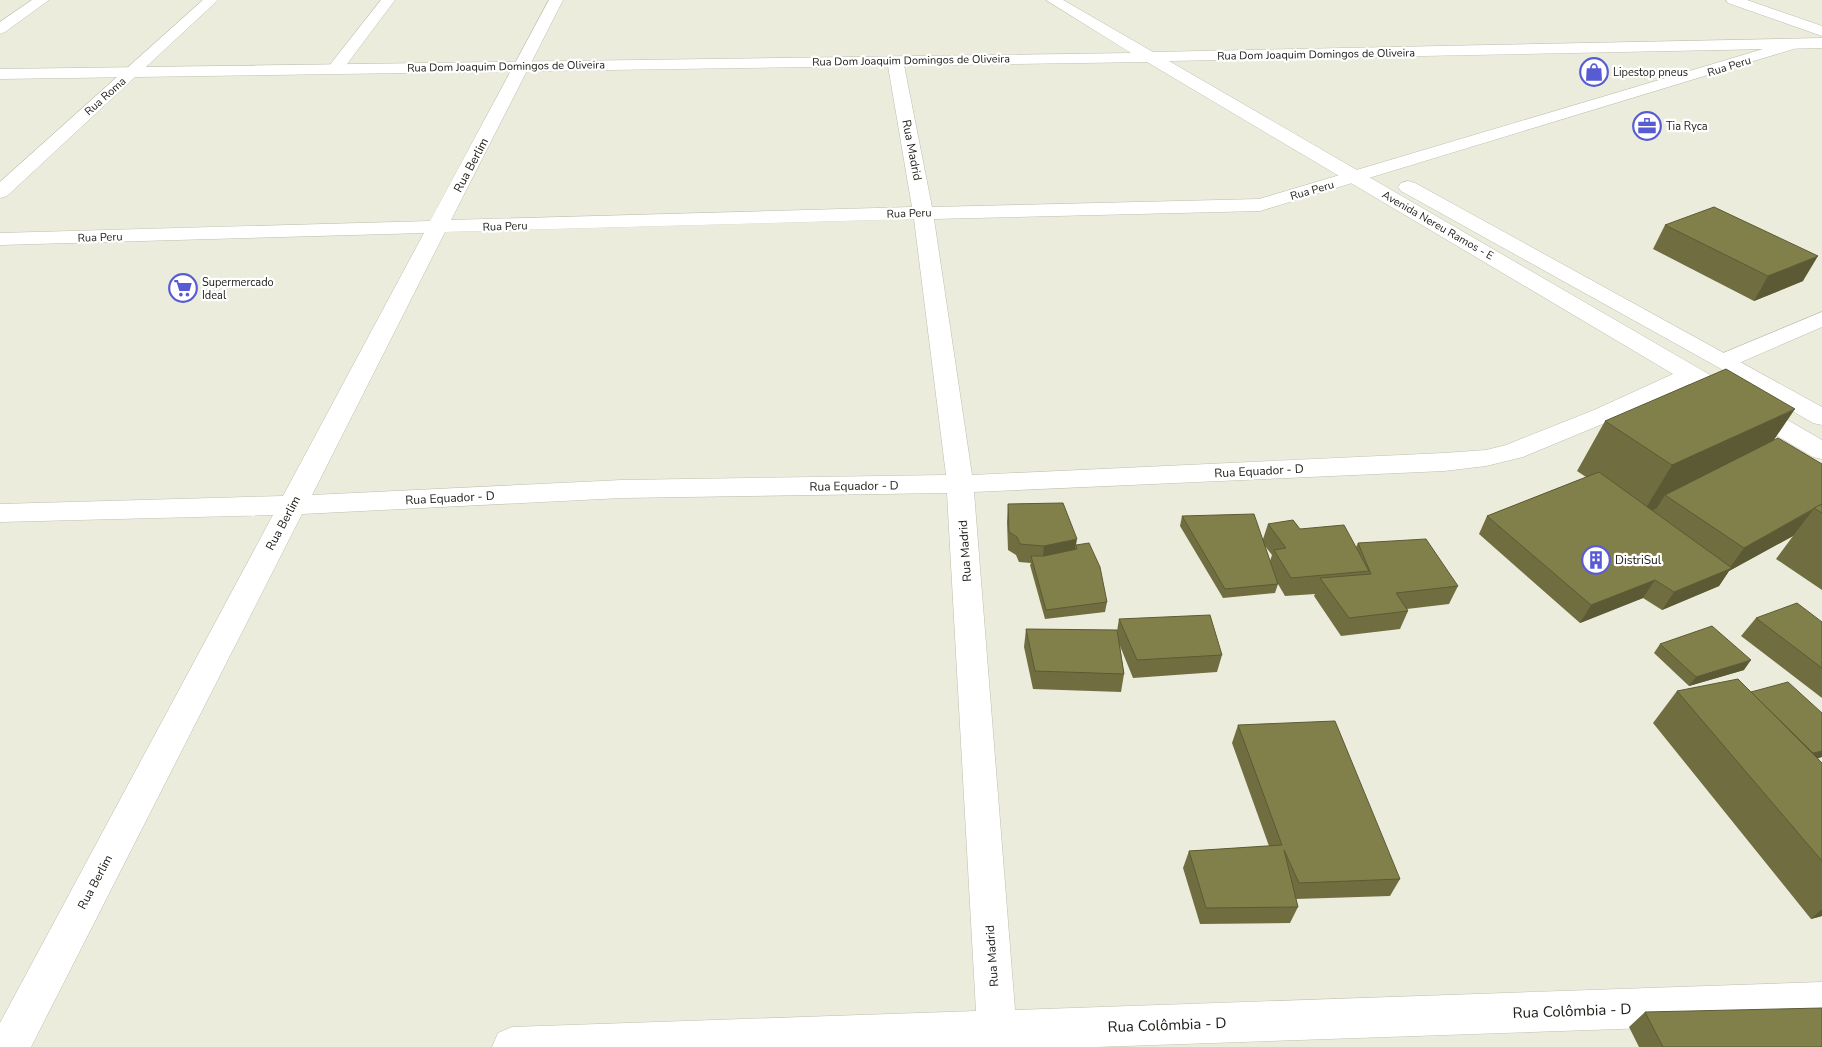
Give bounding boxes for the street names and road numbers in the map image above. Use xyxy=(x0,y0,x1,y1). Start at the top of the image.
street label: Rua Dom Joaquim Domingos de Oliveira xyxy=(1217,45,1415,64)
street label: Rua Dom Joaquim Domingos de Oliveira xyxy=(812,51,1010,70)
street label: Rua Peru xyxy=(1705,53,1753,80)
street label: Rua Dom Joaquim Domingos de Oliveira xyxy=(407,57,605,76)
street label: Rua Roma xyxy=(81,74,129,119)
street label: Rua Madrid xyxy=(898,118,926,182)
street label: Rua Berlim xyxy=(450,135,492,195)
street label: Rua Peru xyxy=(1289,177,1336,204)
street label: Avenida Nereu Ramos - E xyxy=(1379,187,1496,264)
street label: Rua Peru xyxy=(886,205,932,222)
street label: Rua Peru xyxy=(482,218,528,235)
street label: Rua Peru xyxy=(77,229,123,246)
street label: Rua Equador - D xyxy=(1214,461,1304,481)
street label: Rua Equador - D xyxy=(809,477,899,495)
street label: Rua Equador - D xyxy=(405,488,495,508)
street label: Rua Berlim xyxy=(262,493,304,553)
street label: Rua Madrid xyxy=(955,520,975,582)
street label: Rua Berlim xyxy=(74,852,116,912)
street label: Rua Madrid xyxy=(982,925,1002,987)
street label: Rua Colômbia - D xyxy=(1512,999,1632,1023)
street label: Rua Colômbia - D xyxy=(1107,1013,1227,1037)

